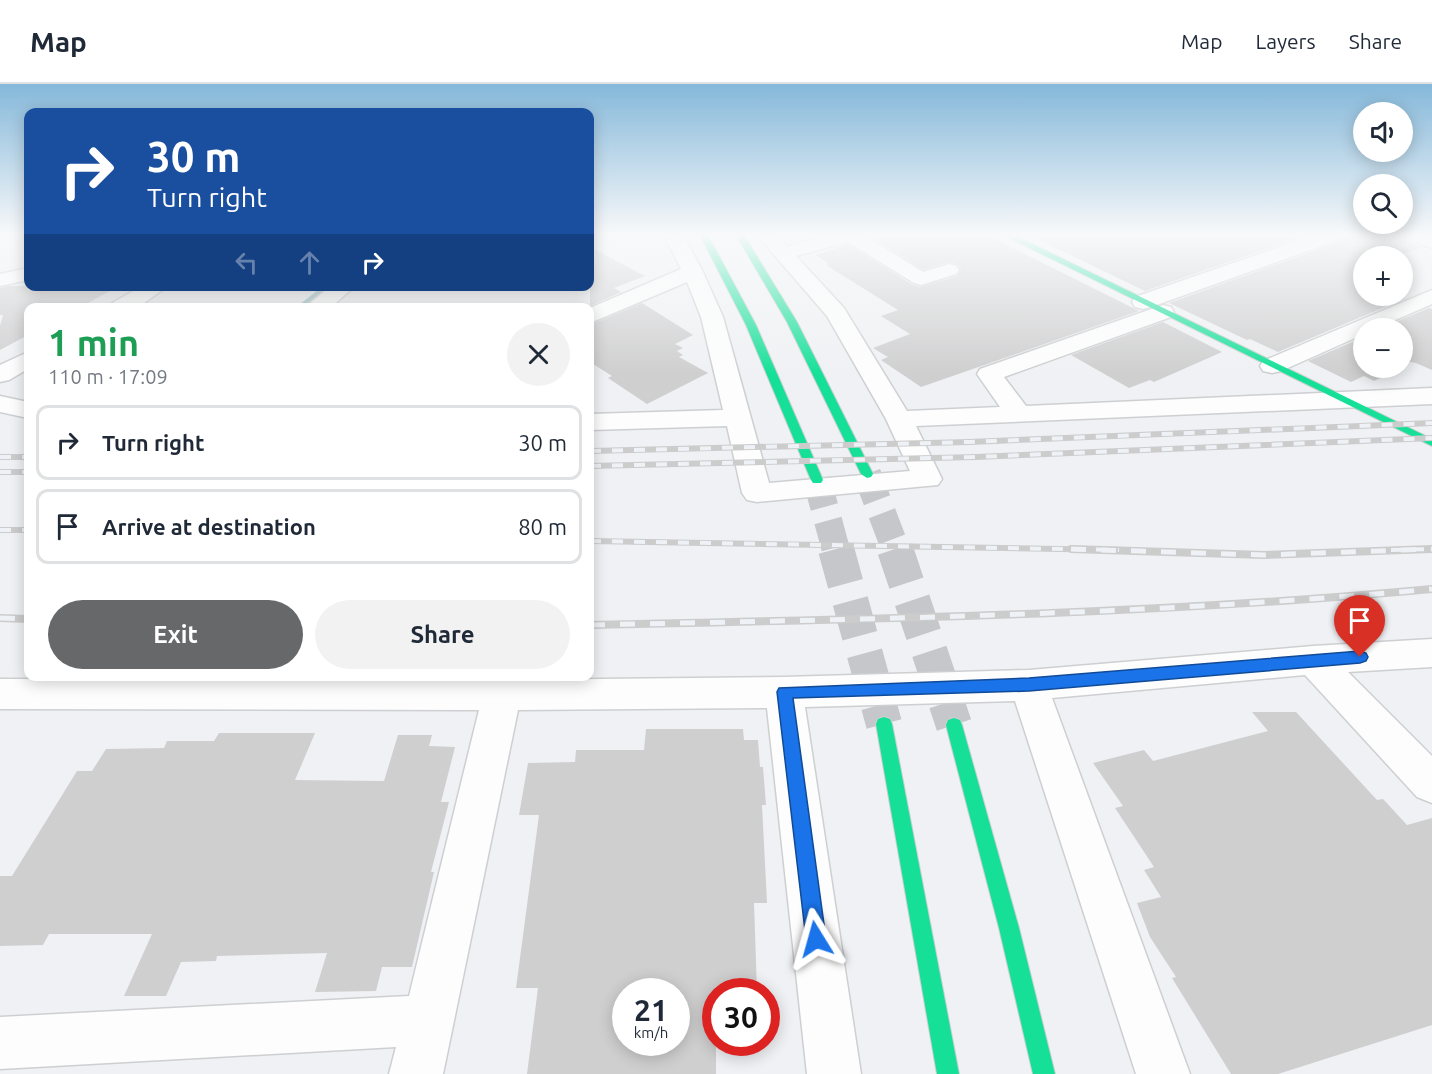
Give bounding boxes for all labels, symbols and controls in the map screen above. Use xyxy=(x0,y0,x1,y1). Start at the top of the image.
text: Map xyxy=(30,26,87,57)
text: Map xyxy=(1181,29,1222,53)
text: Layers xyxy=(1255,29,1316,53)
text: Share xyxy=(1349,29,1402,53)
map controls xyxy=(1353,102,1413,378)
button: sound xyxy=(1353,102,1413,162)
icon: right xyxy=(48,132,126,210)
text: 30 m xyxy=(147,133,241,180)
button: search xyxy=(1353,174,1413,234)
text: Turn right xyxy=(147,182,267,212)
icon: left xyxy=(230,246,263,279)
icon: ahead xyxy=(293,246,326,279)
icon: right xyxy=(356,246,389,279)
button: + xyxy=(1353,246,1413,306)
button: − xyxy=(1353,318,1413,378)
text: 1 min xyxy=(48,322,139,363)
button: close xyxy=(507,323,570,386)
text: 110 m · 17:09 xyxy=(48,365,168,388)
icon: right xyxy=(51,426,84,459)
text: Turn right xyxy=(102,430,204,455)
text: 30 m xyxy=(518,430,567,455)
icon: arrive xyxy=(51,510,84,543)
text: Arrive at destination xyxy=(102,514,316,539)
text: 80 m xyxy=(518,514,567,539)
pin xyxy=(1334,595,1385,657)
button: Exit xyxy=(48,600,303,669)
button: Share xyxy=(315,600,570,669)
icon: arrive xyxy=(1343,604,1376,637)
position arrow xyxy=(784,907,848,971)
speed limit sign: 30 xyxy=(702,978,780,1056)
text: 21 xyxy=(634,993,668,1027)
text: km/h xyxy=(634,1024,668,1041)

